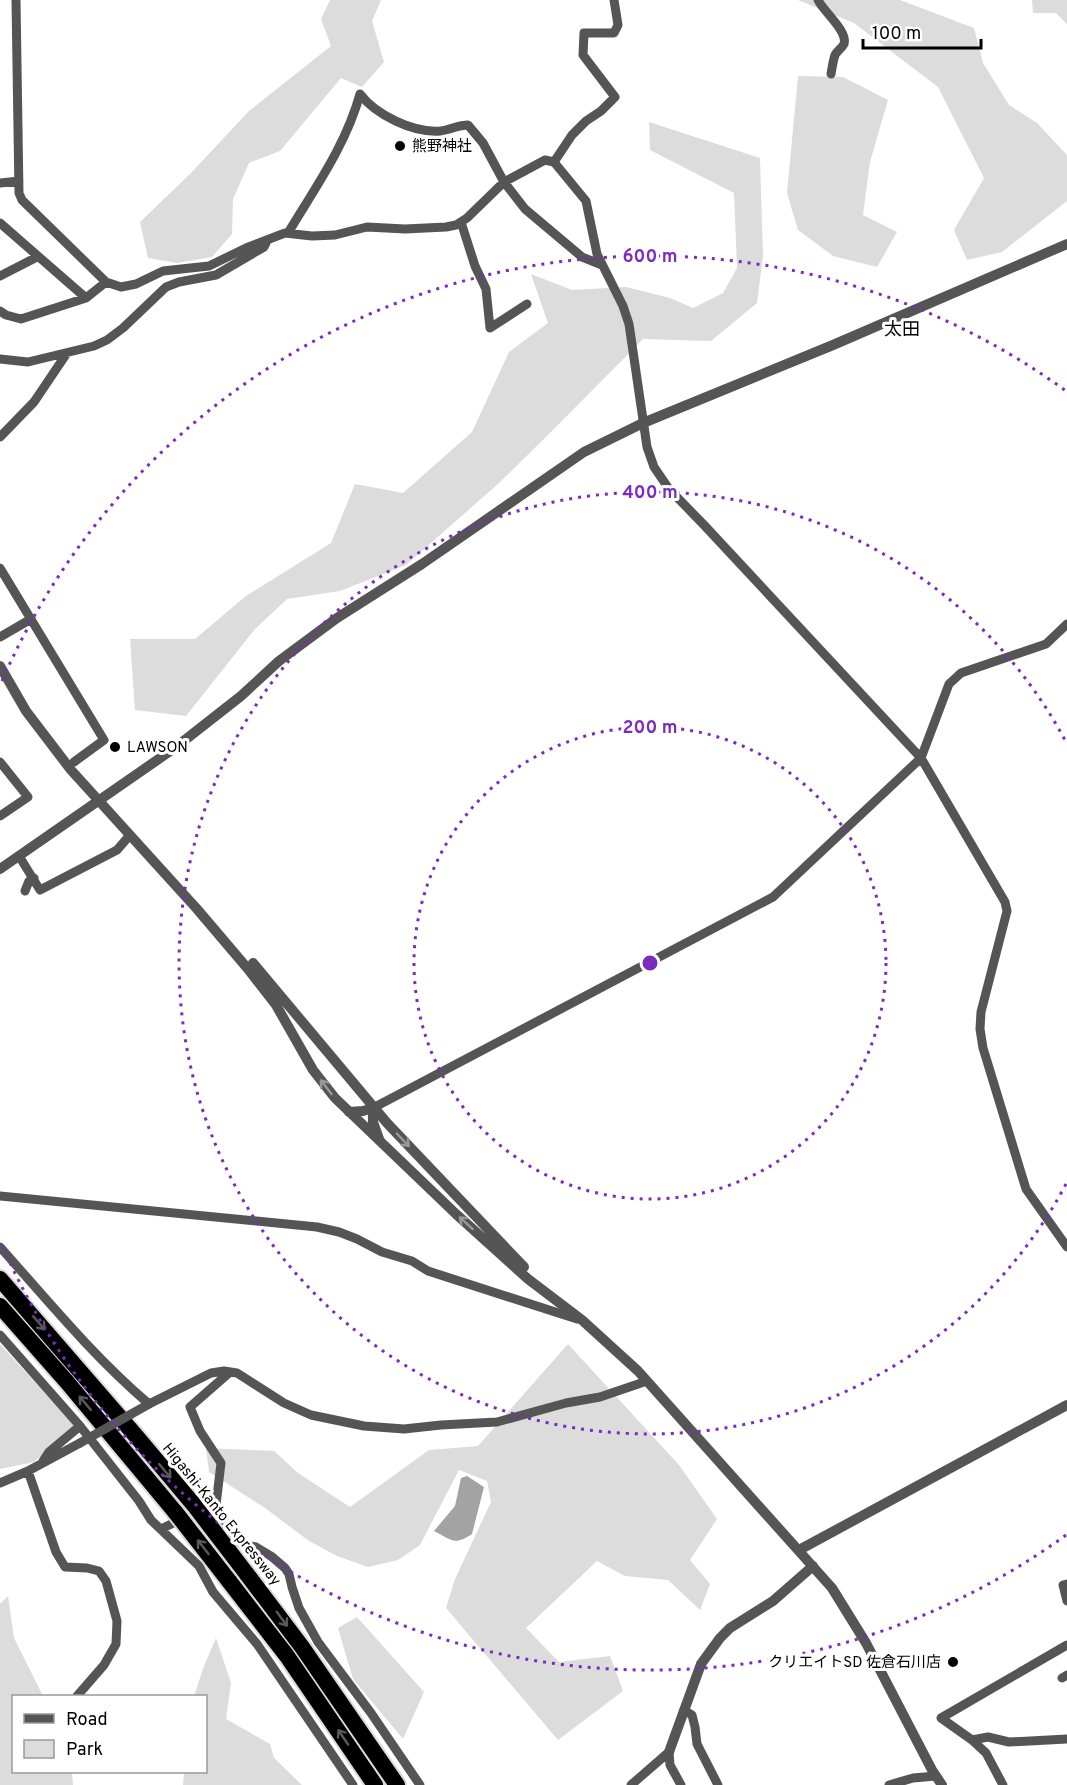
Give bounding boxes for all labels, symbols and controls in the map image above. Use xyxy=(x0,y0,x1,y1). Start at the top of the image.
scale bar xyxy=(863,12,982,50)
text: 100 m xyxy=(872,23,921,46)
place label: 熊野神社 xyxy=(412,138,472,157)
marker: 熊野神社 xyxy=(393,139,407,153)
text: 600 m xyxy=(622,246,678,269)
district label: 太田 xyxy=(884,319,920,342)
text: 400 m xyxy=(622,482,678,505)
text: 200 m xyxy=(622,717,678,740)
place label: LAWSON xyxy=(127,739,188,758)
marker: LAWSON xyxy=(108,740,122,754)
centre of rings xyxy=(640,953,660,973)
one-way arrow xyxy=(319,1079,332,1095)
one-way arrow xyxy=(396,1133,410,1148)
one-way arrow xyxy=(458,1216,473,1230)
one-way arrow xyxy=(32,1315,45,1331)
one-way arrow xyxy=(78,1395,91,1411)
street label: Higashi-Kanto Expressway xyxy=(157,1440,284,1590)
one-way arrow xyxy=(159,1463,172,1479)
one-way arrow xyxy=(196,1539,209,1555)
one-way arrow xyxy=(275,1611,288,1627)
place label: クリエイトSD 佐倉石川店 xyxy=(768,1654,941,1673)
marker: クリエイトSD 佐倉石川店 xyxy=(946,1655,960,1669)
legend xyxy=(12,1695,207,1773)
text: Road xyxy=(66,1709,108,1732)
one-way arrow xyxy=(337,1729,349,1745)
text: Park xyxy=(66,1739,103,1762)

